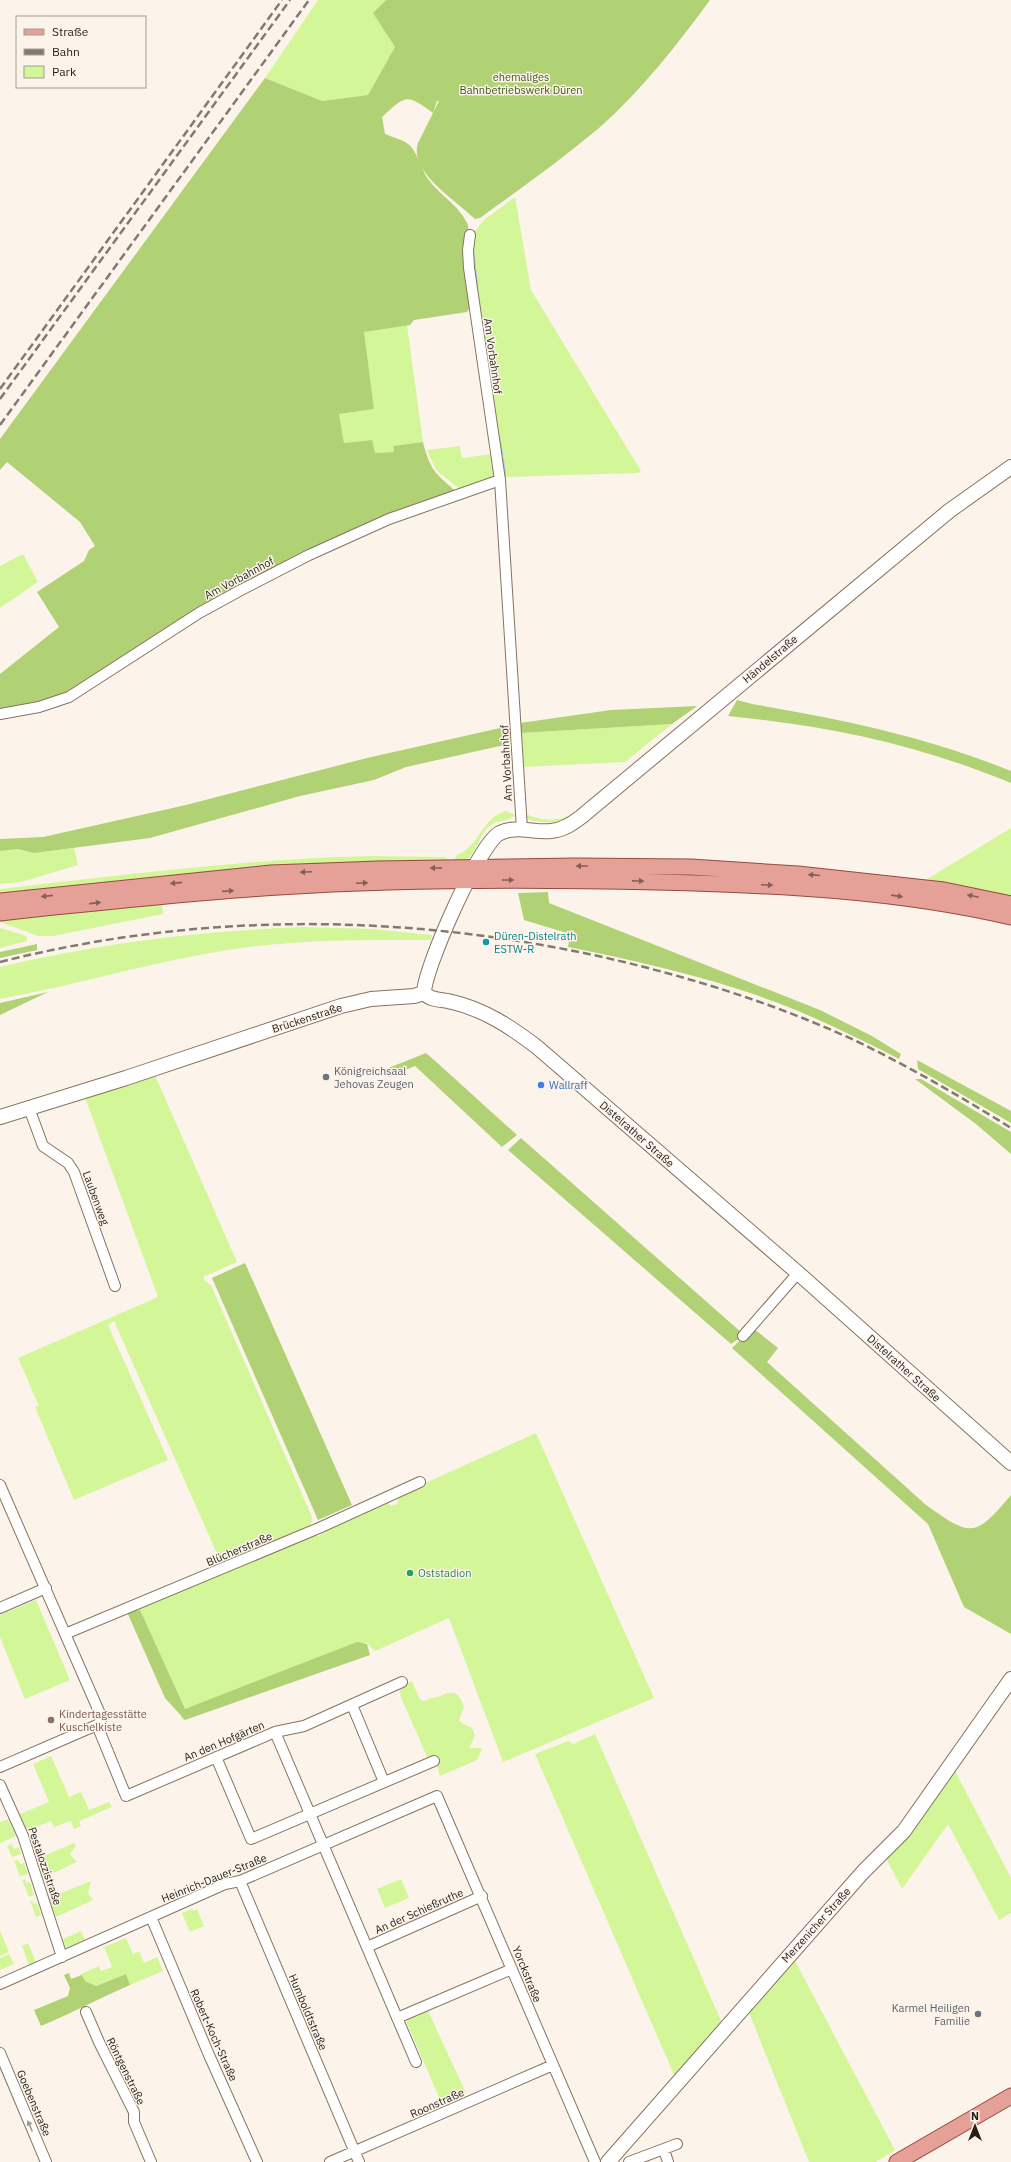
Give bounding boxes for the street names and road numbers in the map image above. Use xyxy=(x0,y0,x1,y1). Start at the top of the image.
street label: Am Vorbahnhof xyxy=(481,317,505,395)
street label: Am Vorbahnhof xyxy=(202,554,276,602)
street label: Händelstraße xyxy=(740,632,800,686)
street label: Am Vorbahnhof xyxy=(497,724,515,802)
street label: Brückenstraße xyxy=(270,1000,344,1036)
street label: Distelrather Straße xyxy=(597,1098,677,1170)
street label: Laubenweg xyxy=(80,1169,112,1227)
street label: Distelrather Straße xyxy=(864,1331,944,1405)
street label: Blücherstraße xyxy=(204,1529,274,1569)
street label: An den Hofgärten xyxy=(182,1718,266,1764)
street label: Pestalozzistraße xyxy=(25,1825,65,1907)
street label: Heinrich-Dauer-Straße xyxy=(159,1850,269,1906)
street label: Merzenicher Straße xyxy=(778,1884,854,1966)
street label: An der Schießruthe xyxy=(373,1885,465,1937)
street label: Yorckstraße xyxy=(509,1944,545,2004)
street label: Humboldtstraße xyxy=(286,1972,330,2052)
street label: Robert-Koch-Straße xyxy=(187,1987,241,2083)
street label: Röntgenstraße xyxy=(104,2035,148,2107)
street label: Goebenstraße xyxy=(14,2068,54,2138)
street label: Roonstraße xyxy=(408,2085,466,2121)

